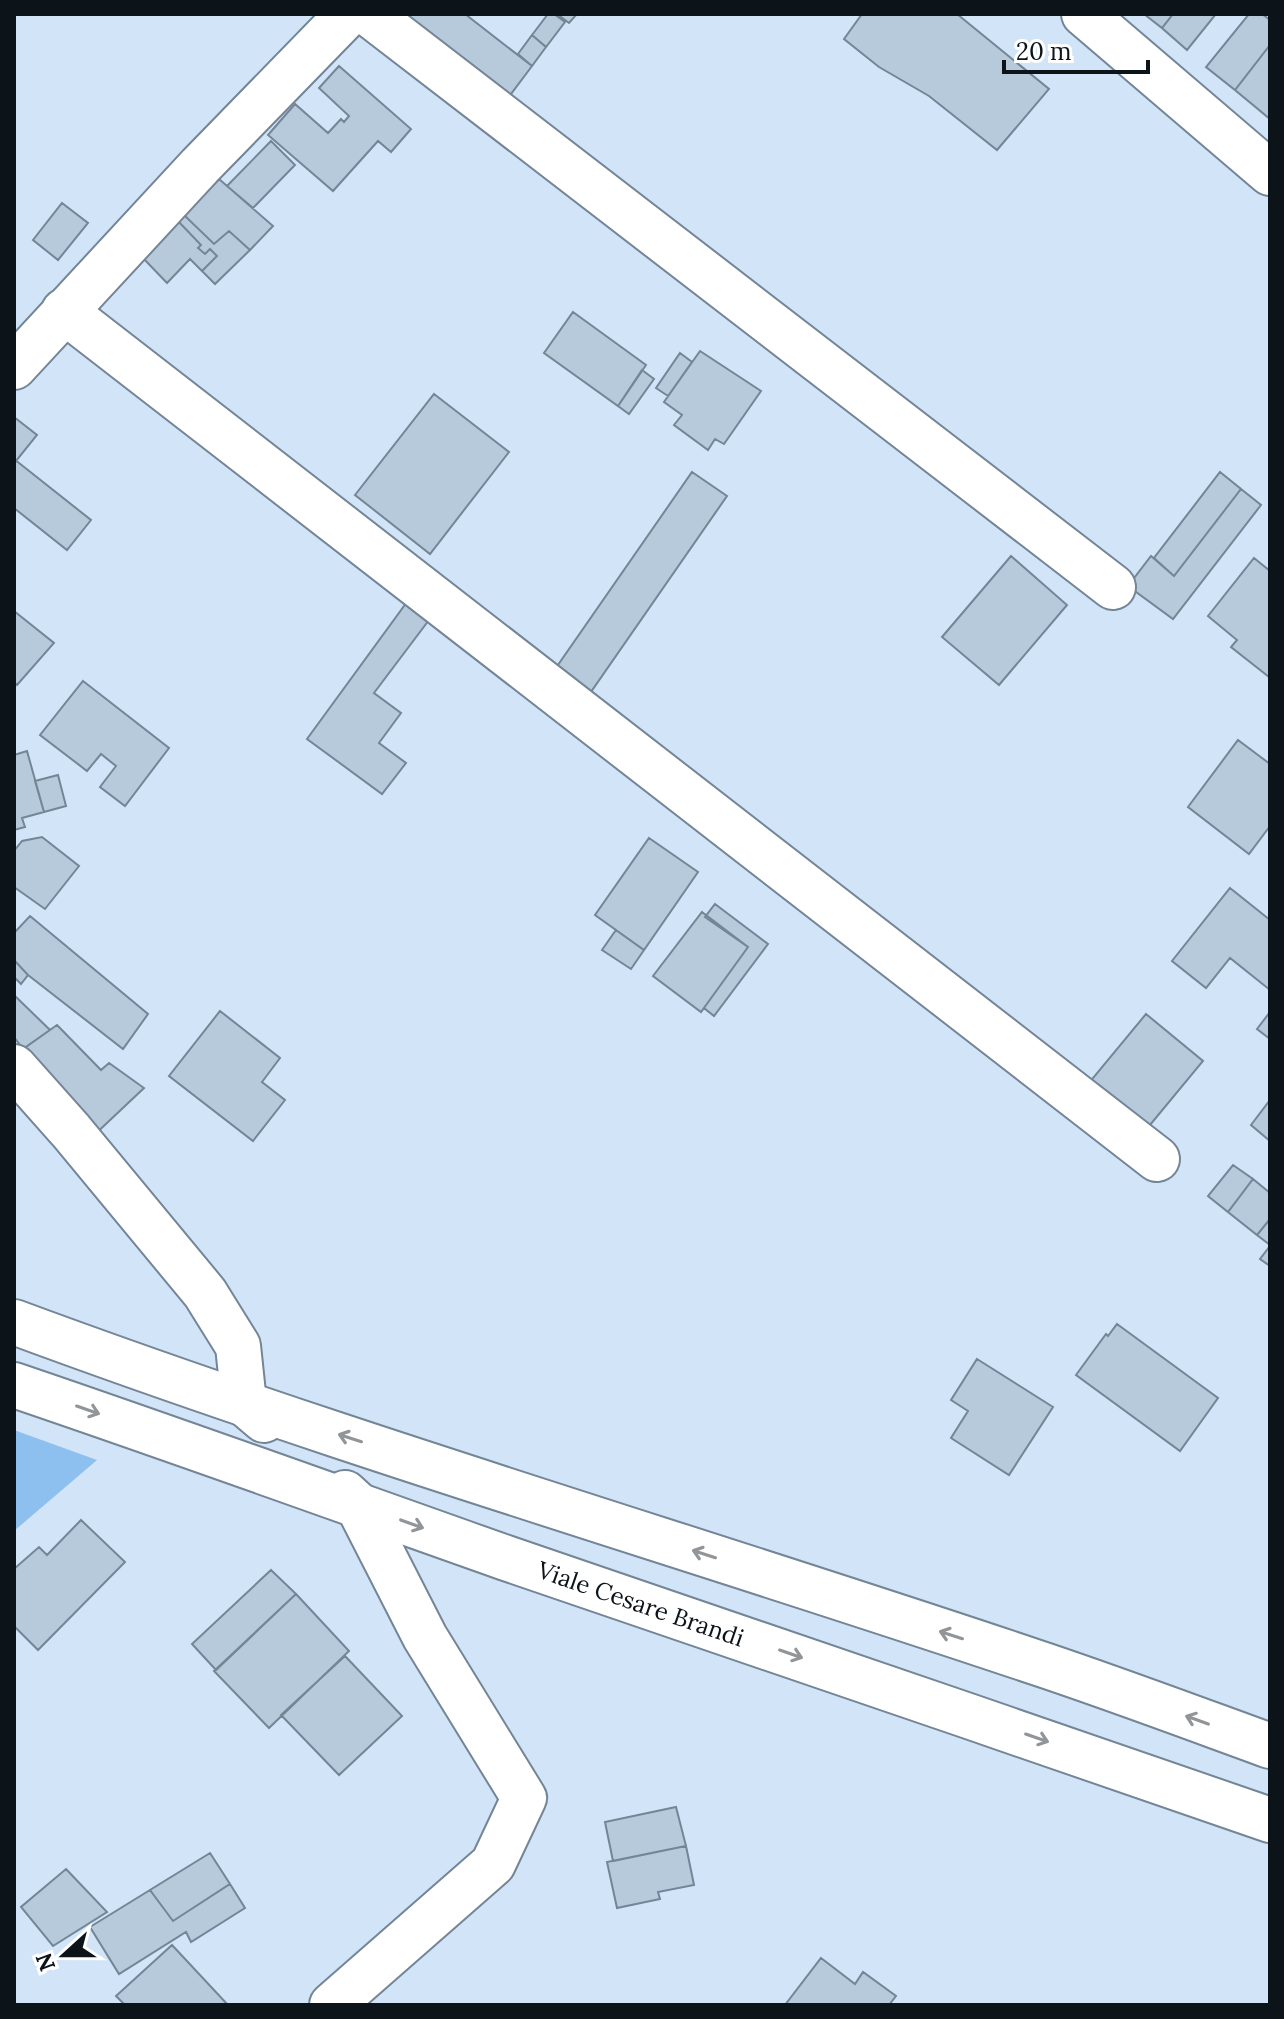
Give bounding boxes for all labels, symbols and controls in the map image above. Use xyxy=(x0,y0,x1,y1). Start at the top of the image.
scale bar xyxy=(1004,24,1148,74)
text: 20 m xyxy=(1016,36,1072,67)
one-way arrow xyxy=(75,1404,100,1419)
one-way arrow xyxy=(338,1430,363,1445)
one-way arrow xyxy=(400,1518,424,1532)
one-way arrow xyxy=(691,1546,716,1561)
street label: Viale Cesare Brandi xyxy=(533,1554,748,1653)
one-way arrow xyxy=(939,1626,964,1641)
one-way arrow xyxy=(778,1647,803,1662)
one-way arrow xyxy=(1185,1712,1209,1726)
one-way arrow xyxy=(1024,1732,1049,1746)
north arrow xyxy=(24,1915,104,1995)
text: N xyxy=(29,1949,61,1975)

